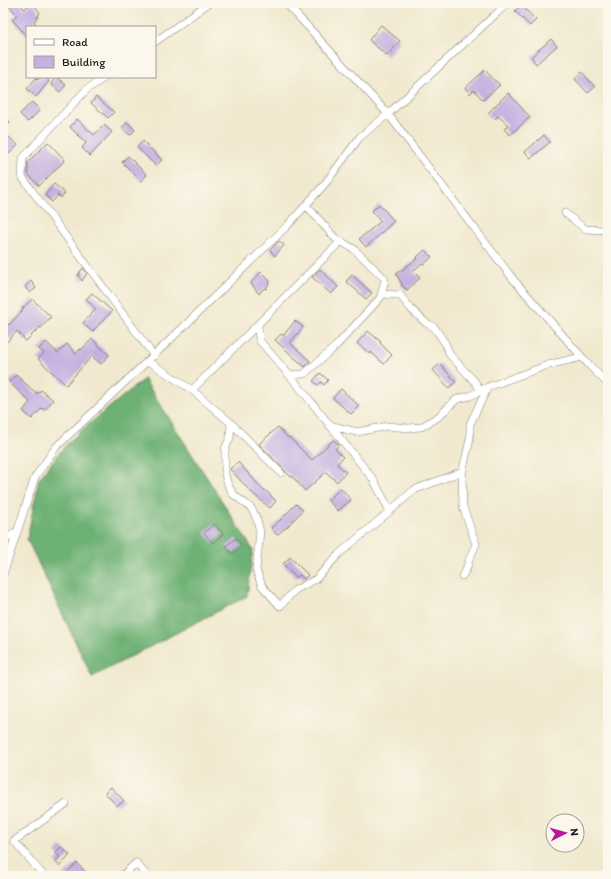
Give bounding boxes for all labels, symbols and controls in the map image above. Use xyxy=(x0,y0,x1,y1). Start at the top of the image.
legend xyxy=(26,26,156,78)
text: Road xyxy=(62,35,88,49)
text: Building xyxy=(62,55,106,69)
north arrow xyxy=(545,813,585,853)
text: N xyxy=(568,828,581,836)

